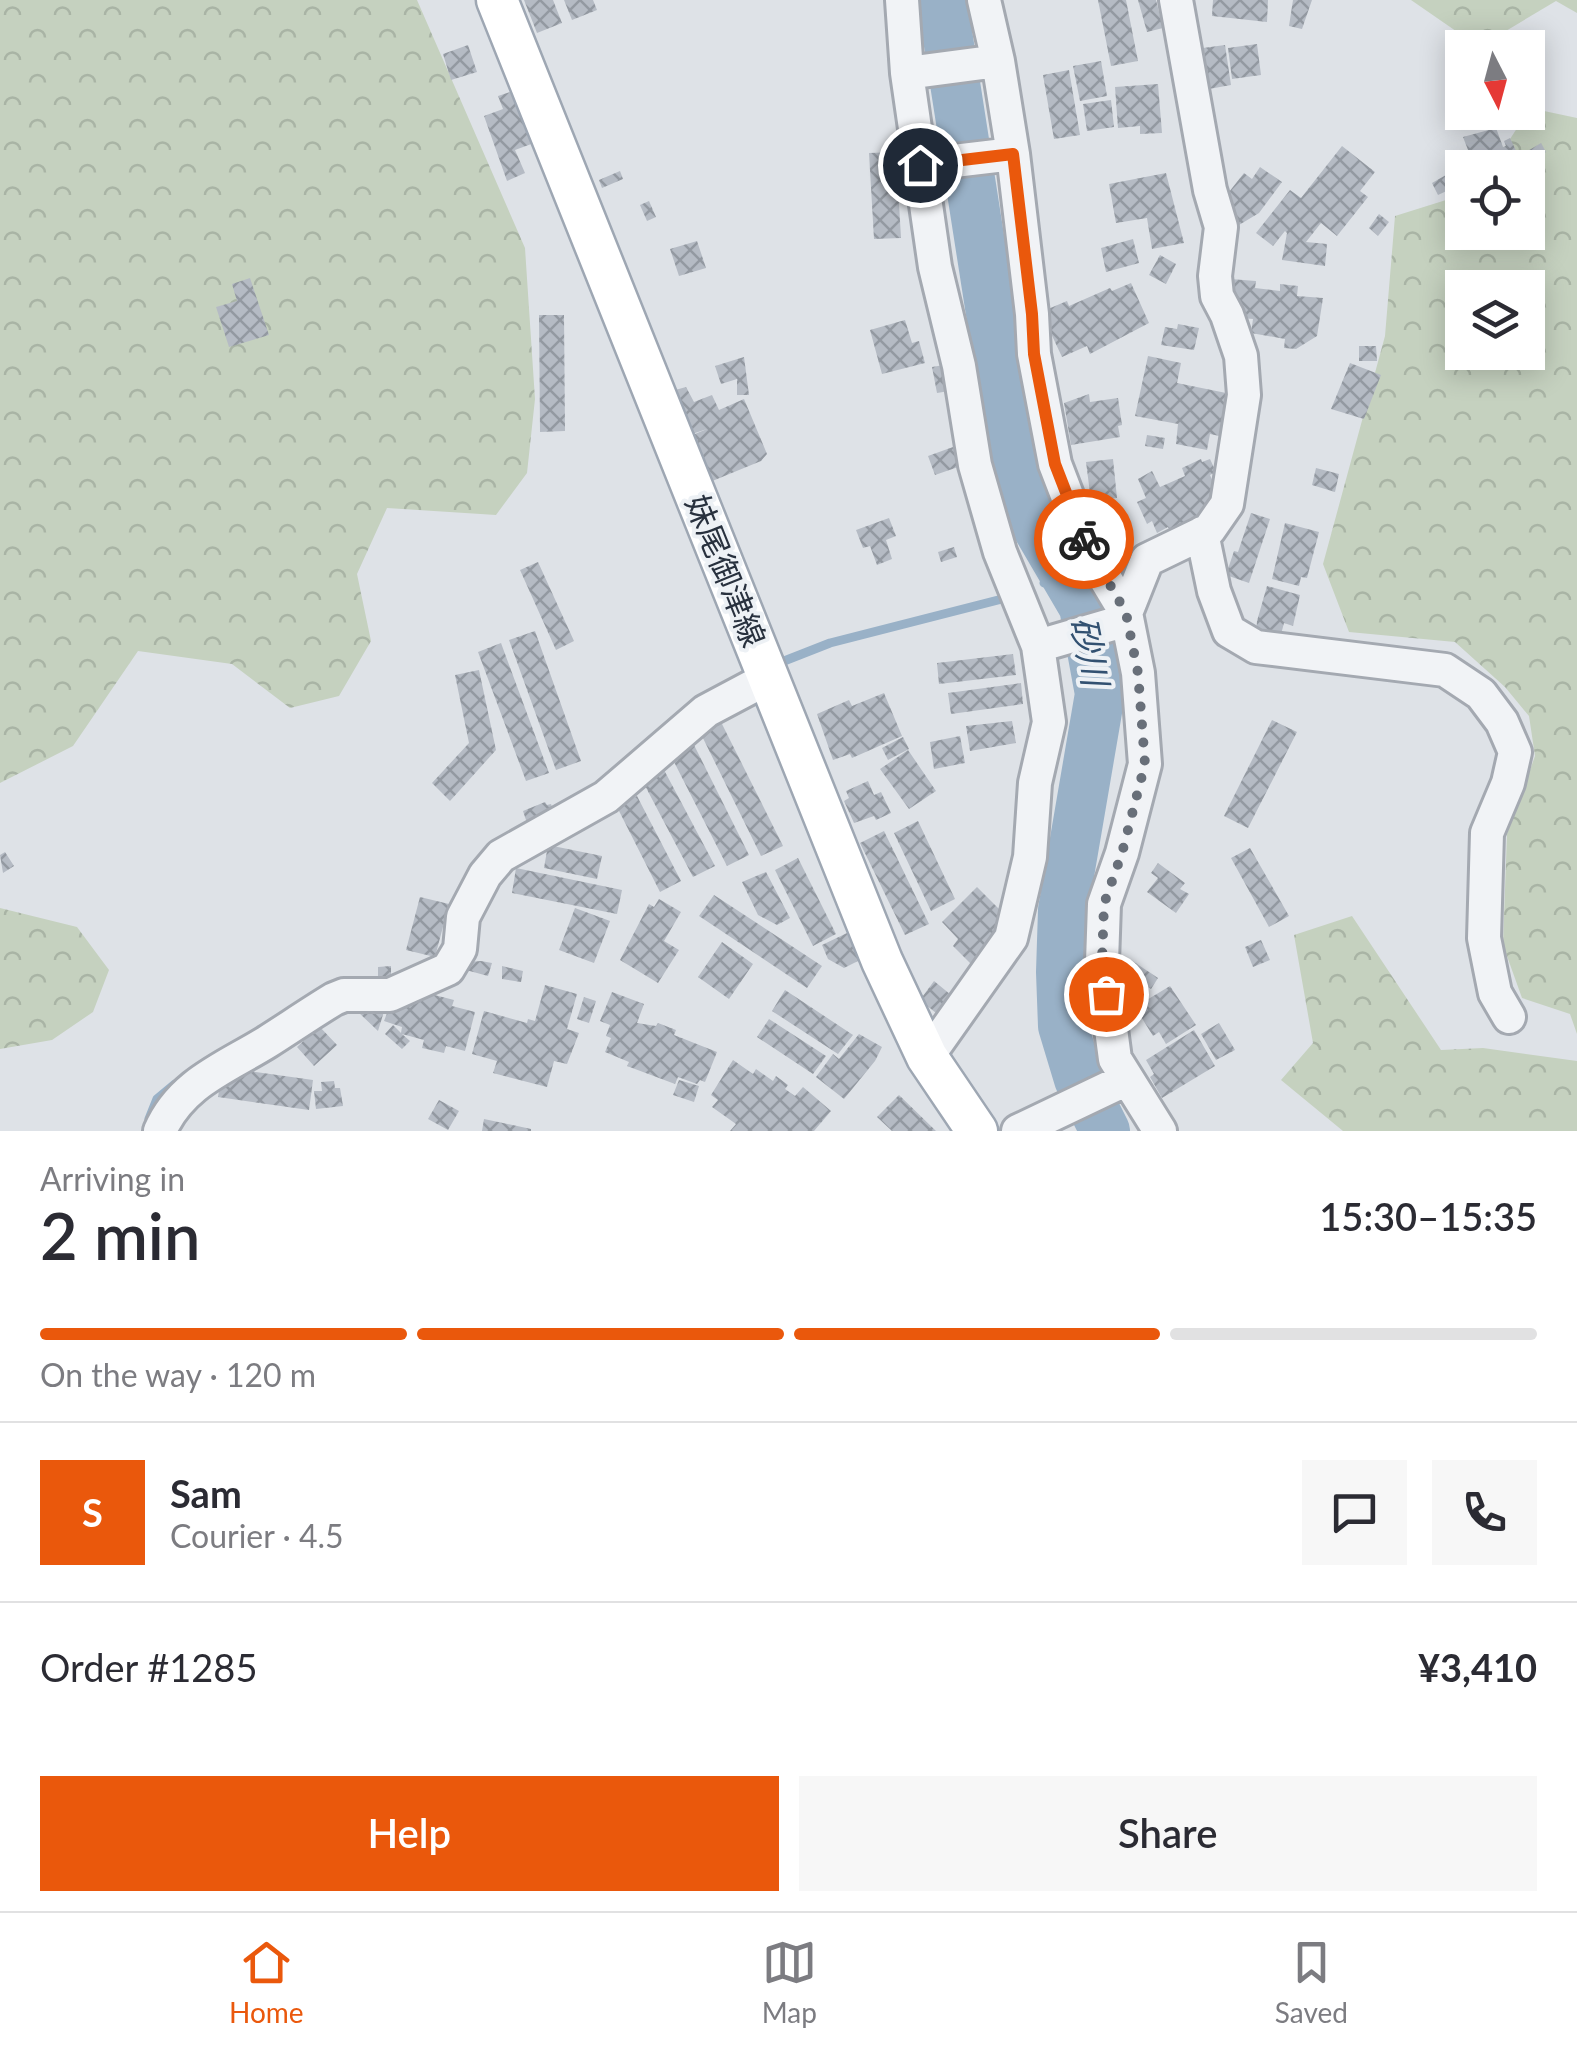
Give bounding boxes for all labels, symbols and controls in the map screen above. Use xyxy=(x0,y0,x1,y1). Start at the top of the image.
north arrow xyxy=(1445,30,1545,130)
map controls xyxy=(1445,30,1545,370)
pin xyxy=(878,123,963,208)
icon: home xyxy=(893,138,948,193)
button: locate xyxy=(1445,150,1545,250)
button: layers xyxy=(1445,270,1545,370)
street label: 妹尾御津線 xyxy=(678,489,774,652)
courier xyxy=(1034,489,1134,589)
icon: bike xyxy=(1057,512,1112,567)
water label: 砂川 xyxy=(1064,612,1119,693)
pin xyxy=(1064,952,1149,1037)
icon: bag xyxy=(1079,967,1134,1022)
text: Arriving in xyxy=(40,1159,185,1198)
text: 15:30–15:35 xyxy=(1319,1193,1537,1239)
text: 2 min xyxy=(40,1196,200,1274)
text: On the way · 120 m xyxy=(40,1355,316,1394)
button: chat xyxy=(1302,1460,1407,1565)
button: phone xyxy=(1432,1460,1537,1565)
text: Sam xyxy=(170,1470,242,1516)
text: S xyxy=(82,1489,103,1535)
text: Courier · 4.5 xyxy=(170,1516,344,1555)
text: Order #1285 xyxy=(40,1644,257,1690)
text: ¥3,410 xyxy=(1418,1644,1537,1690)
button: Help xyxy=(40,1776,779,1891)
button: Share xyxy=(799,1776,1537,1891)
tab: Home xyxy=(229,1935,304,2029)
tab: Map xyxy=(762,1935,817,2029)
tab: Saved xyxy=(1275,1935,1348,2029)

